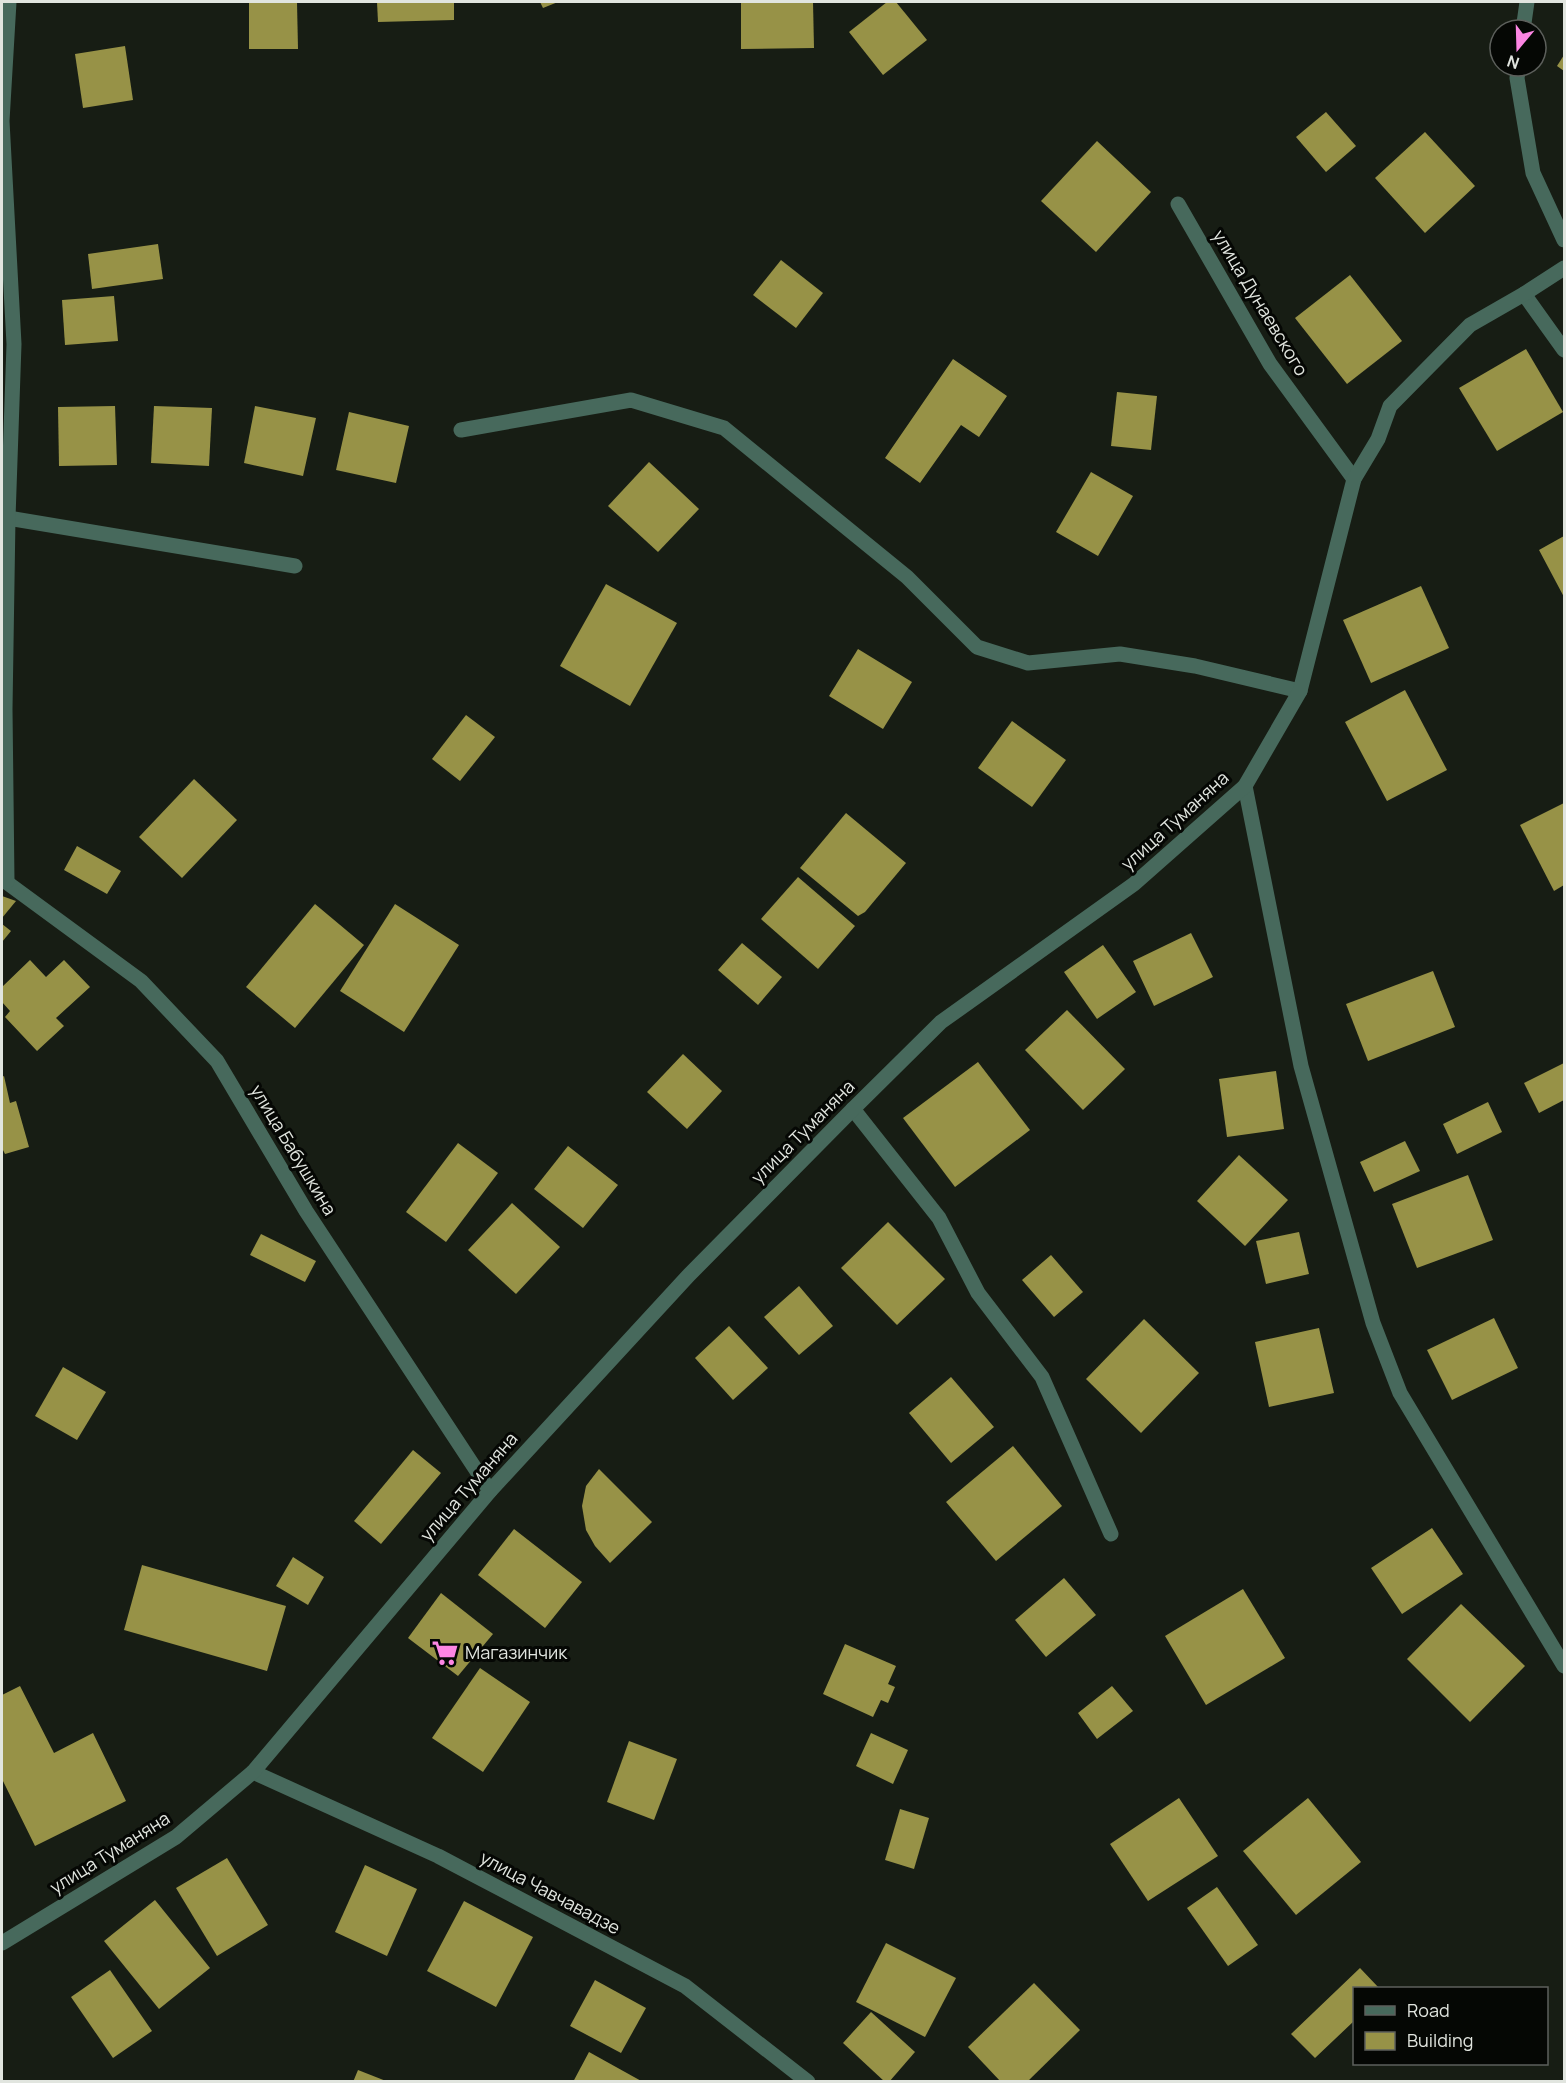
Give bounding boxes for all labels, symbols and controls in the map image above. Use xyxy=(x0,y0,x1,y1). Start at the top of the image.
north arrow xyxy=(1488,18,1548,78)
text: N xyxy=(1504,50,1522,74)
street label: улица Дунаевского xyxy=(1208,225,1314,380)
street label: улица Туманяна xyxy=(1115,765,1233,875)
street label: улица Туманяна xyxy=(745,1074,859,1188)
street label: улица Бабушкина xyxy=(245,1080,342,1219)
street label: улица Туманяна xyxy=(414,1427,522,1546)
supermarket icon: Магазинчик xyxy=(430,1638,460,1668)
place label: Магазинчик xyxy=(465,1640,568,1664)
street label: улица Туманяна xyxy=(45,1806,174,1899)
street label: улица Чавчавадзе xyxy=(476,1845,625,1939)
legend xyxy=(1353,1987,1548,2065)
text: Road xyxy=(1407,1998,1450,2022)
text: Building xyxy=(1407,2028,1473,2052)

